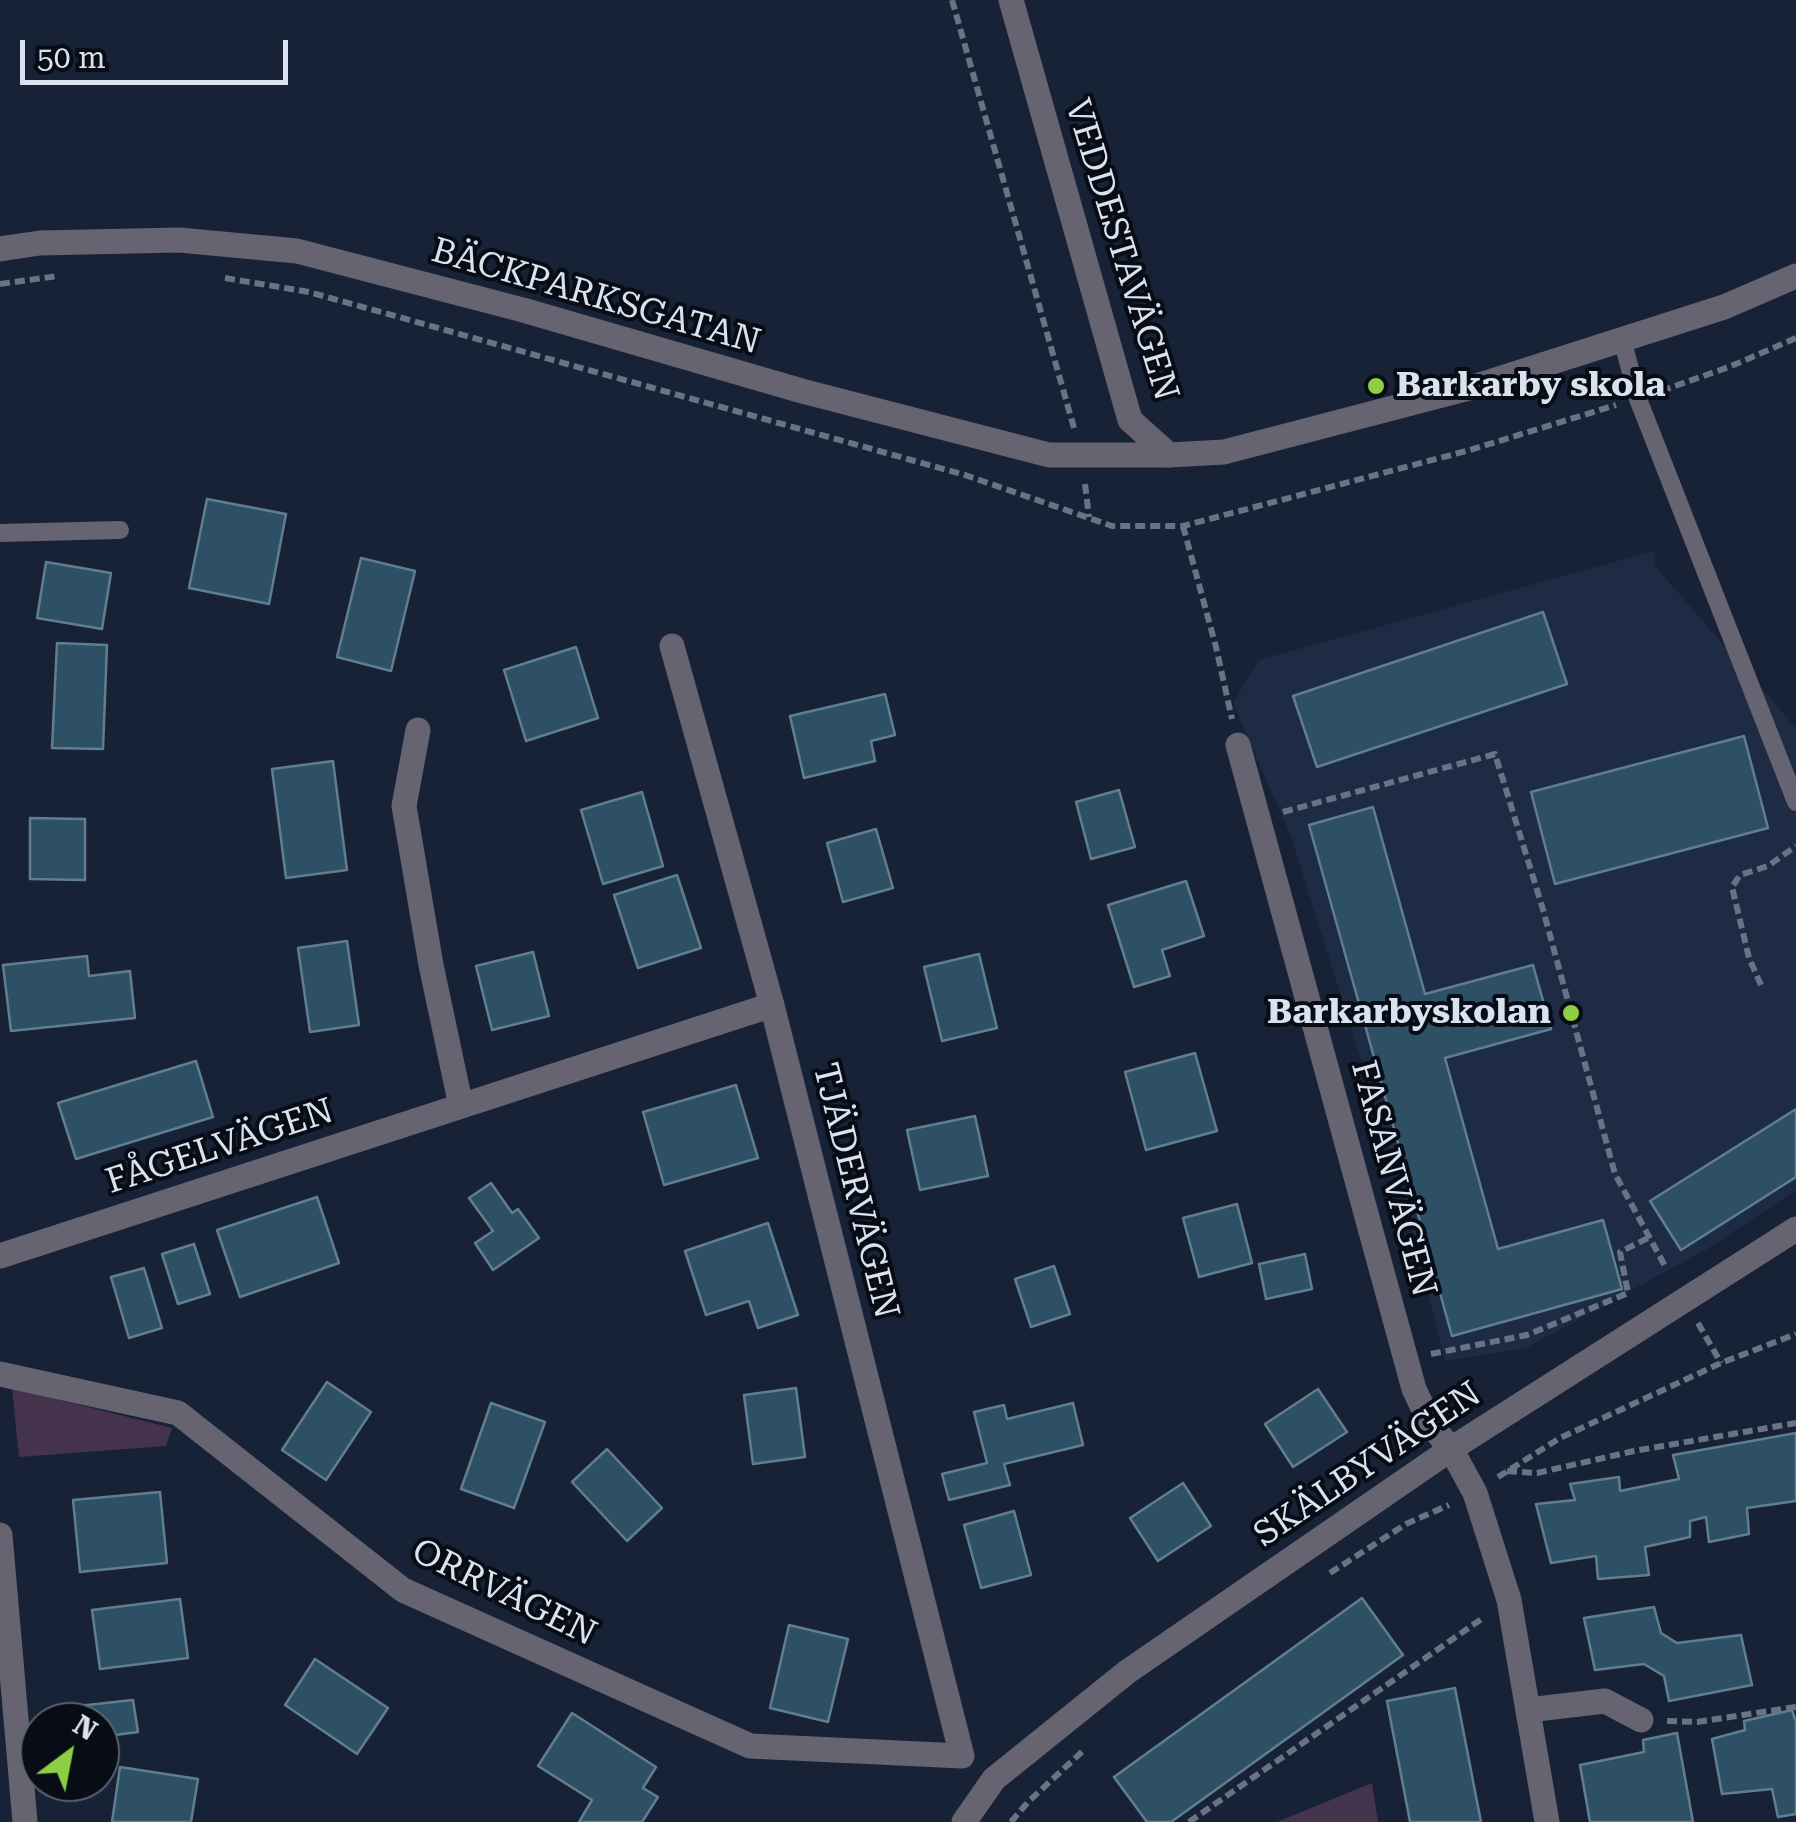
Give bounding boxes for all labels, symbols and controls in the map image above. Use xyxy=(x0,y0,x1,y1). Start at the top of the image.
scale bar xyxy=(25,20,292,82)
text: 50 m xyxy=(37,40,106,75)
street label: VEDDESTAVÄGEN xyxy=(1055,94,1187,406)
street label: BÄCKPARKSGATAN xyxy=(427,230,765,364)
place label: Barkarby skola xyxy=(1396,365,1666,407)
marker: Barkarby skola xyxy=(1365,375,1387,397)
place label: Barkarbyskolan xyxy=(1267,992,1551,1034)
marker: Barkarbyskolan xyxy=(1560,1002,1582,1024)
street label: FASANVÄGEN xyxy=(1341,1056,1445,1302)
street label: TJÄDERVÄGEN xyxy=(803,1059,907,1323)
street label: FÅGELVÄGEN xyxy=(101,1090,339,1204)
street label: SKÄLBYVÄGEN xyxy=(1246,1373,1490,1557)
street label: ORRVÄGEN xyxy=(405,1530,603,1656)
north arrow xyxy=(20,1702,120,1802)
text: N xyxy=(67,1708,103,1748)

